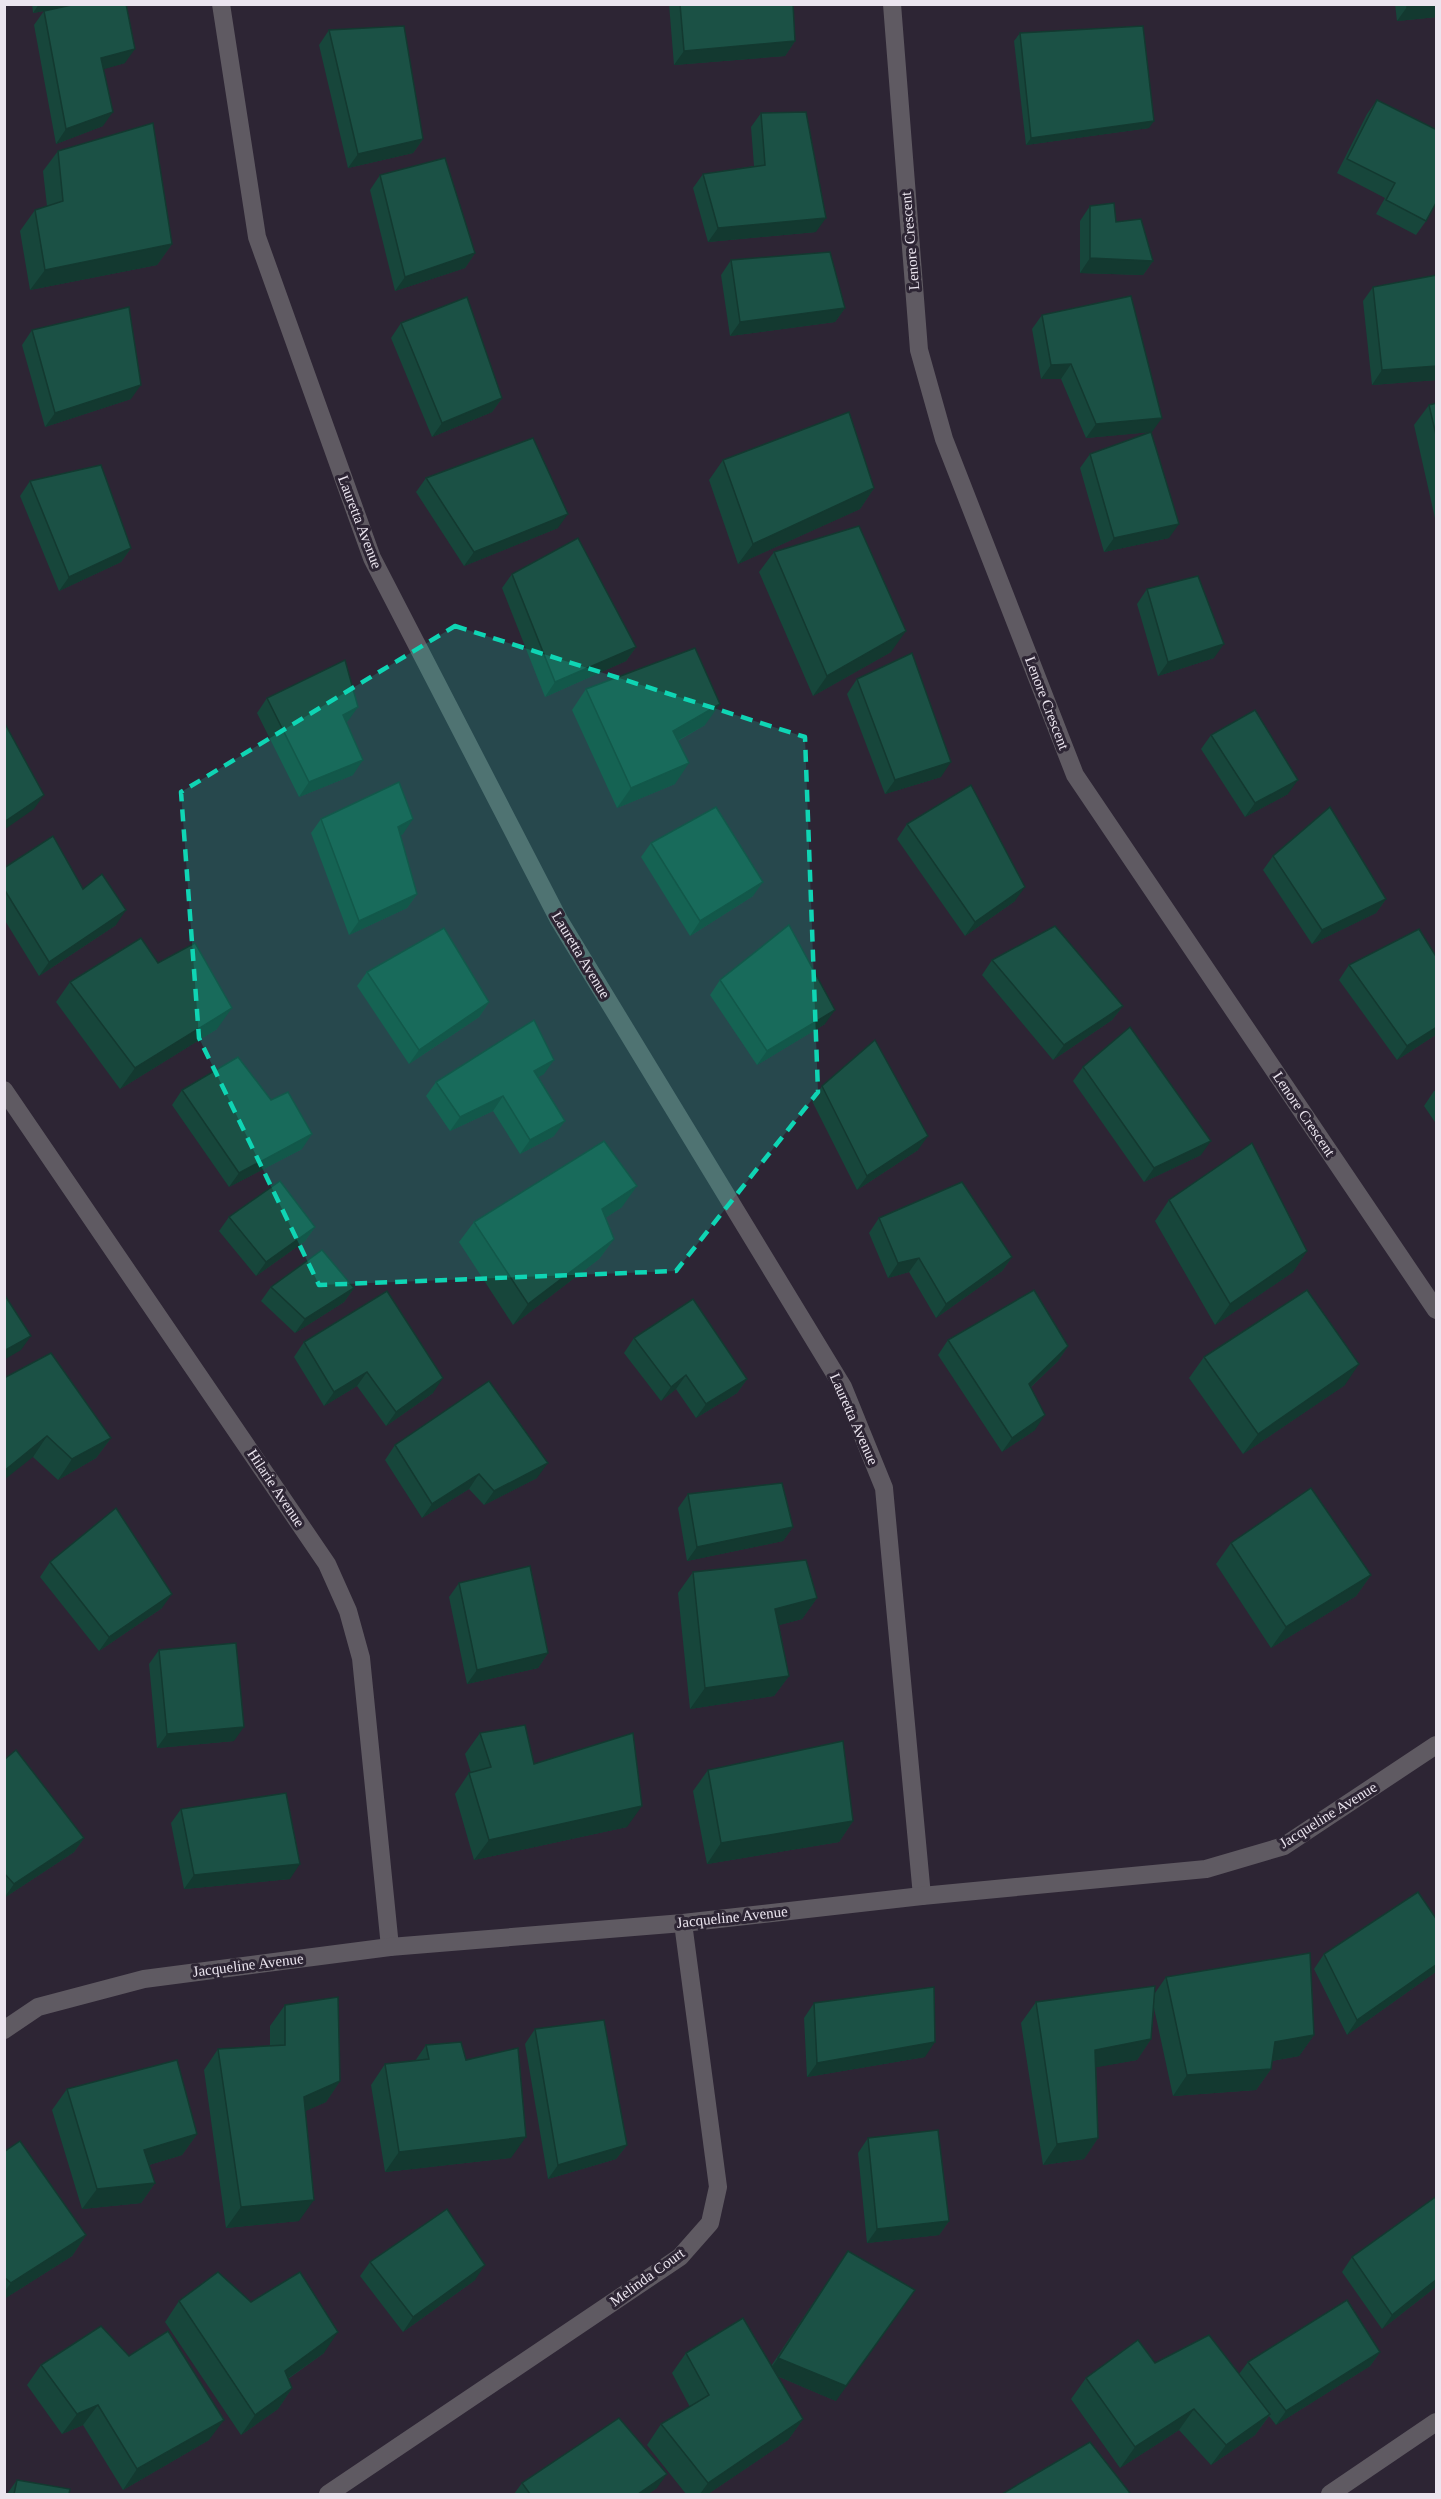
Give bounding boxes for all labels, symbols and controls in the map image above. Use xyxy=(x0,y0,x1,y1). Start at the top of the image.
street label: Lenore Crescent xyxy=(898,190,922,291)
street label: Lauretta Avenue xyxy=(335,473,385,571)
street label: Lenore Crescent xyxy=(1022,654,1072,753)
street label: Lauretta Avenue xyxy=(549,909,613,1002)
street label: Lenore Crescent xyxy=(1270,1069,1339,1160)
street label: Lauretta Avenue xyxy=(827,1371,881,1468)
street label: Hilarie Avenue xyxy=(244,1446,308,1530)
street label: Jacqueline Avenue xyxy=(1276,1778,1380,1851)
street label: Jacqueline Avenue xyxy=(676,1903,789,1931)
street label: Jacqueline Avenue xyxy=(192,1950,305,1980)
street label: Melinda Court xyxy=(607,2244,688,2309)

